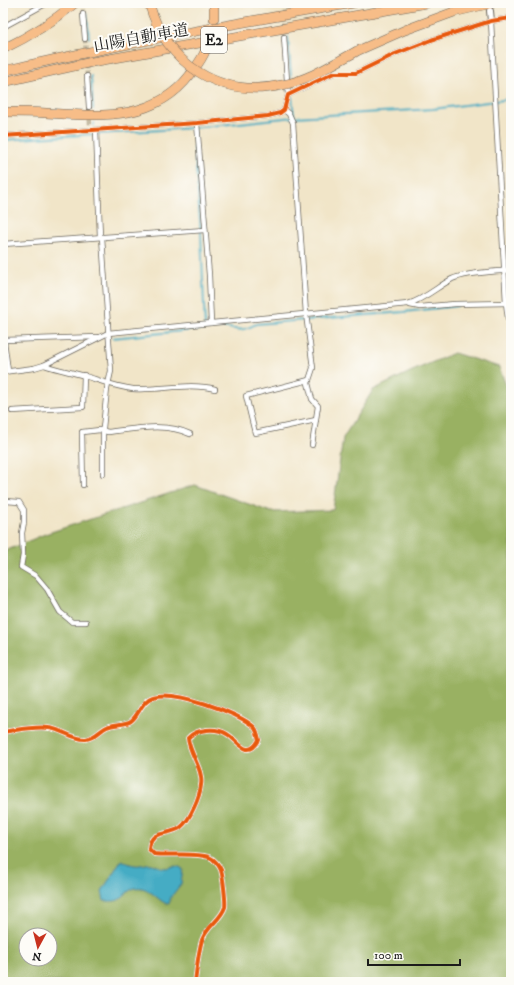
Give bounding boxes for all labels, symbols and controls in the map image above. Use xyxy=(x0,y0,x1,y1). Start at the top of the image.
street label: 山陽自動車道 xyxy=(92,20,190,56)
road number: E2 xyxy=(201,27,227,53)
north arrow xyxy=(18,927,58,967)
scale bar xyxy=(368,941,460,967)
text: N xyxy=(32,948,42,963)
text: 100 m xyxy=(374,948,403,963)

